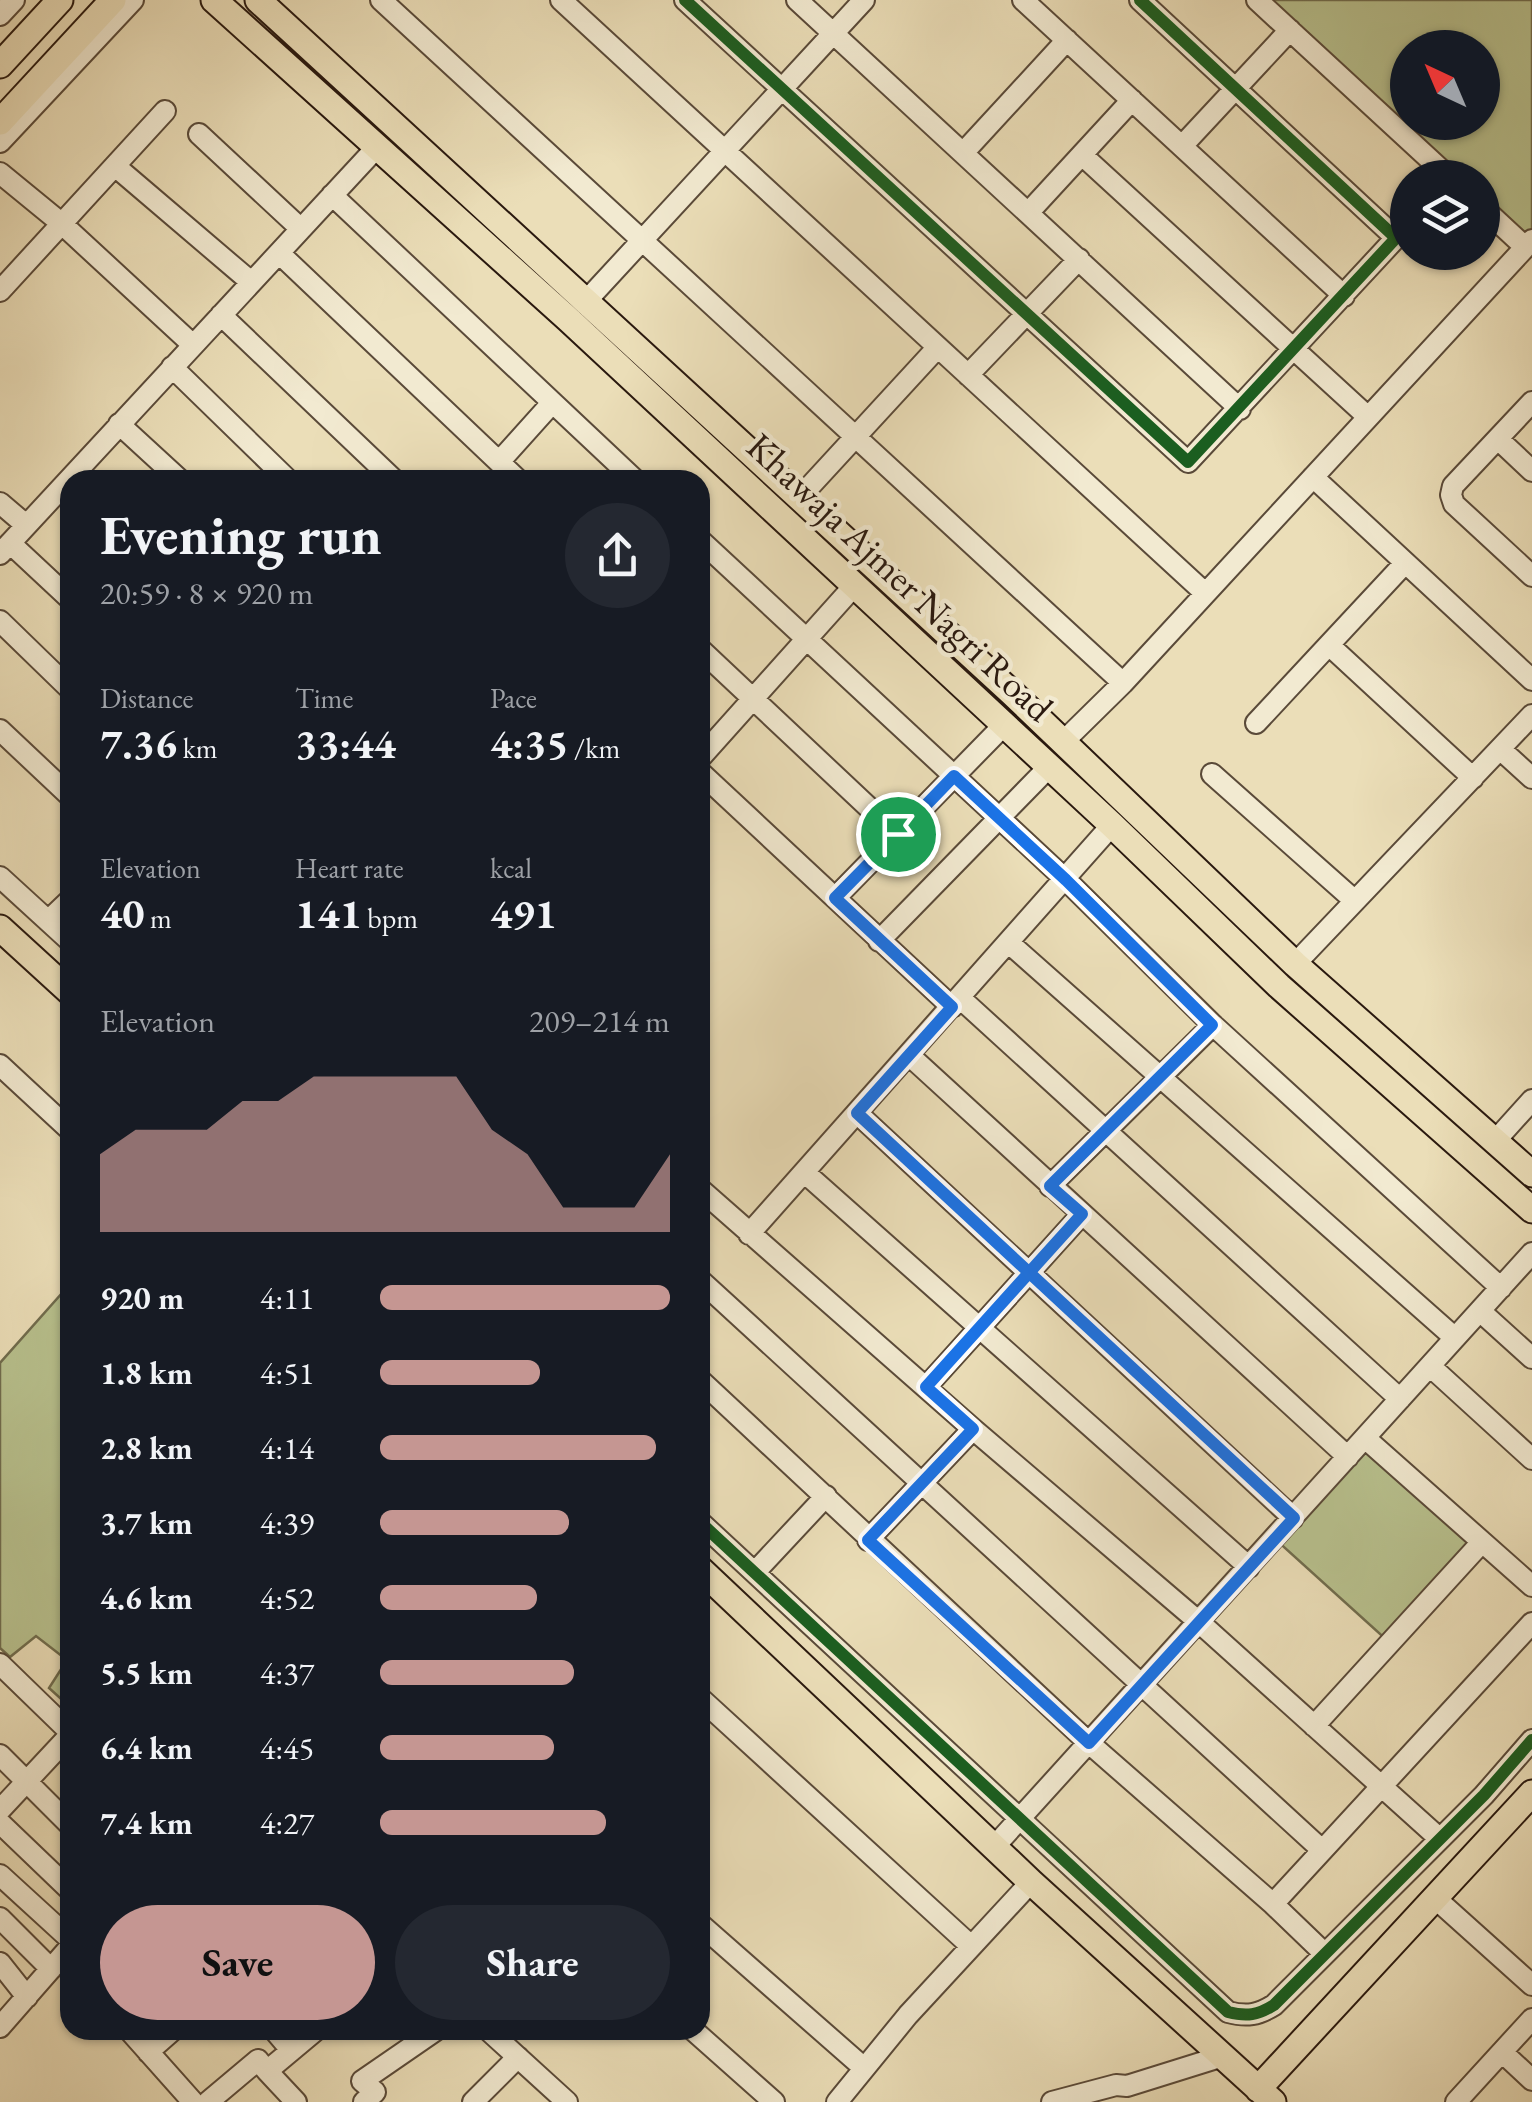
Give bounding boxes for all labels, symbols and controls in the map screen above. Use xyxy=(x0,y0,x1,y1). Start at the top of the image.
north arrow xyxy=(1390,30,1500,140)
map controls xyxy=(1390,30,1500,270)
button: layers xyxy=(1390,160,1500,270)
street label: Khawaja Ajmer Nagri Road xyxy=(737,422,1065,732)
text: Evening run xyxy=(100,499,382,570)
button: share xyxy=(565,503,670,608)
text: 20:59 · 8 × 920 m xyxy=(100,572,313,614)
text: Distance xyxy=(100,680,194,716)
text: Time xyxy=(295,680,353,716)
text: Pace xyxy=(490,680,537,716)
text: 7.36 xyxy=(100,716,177,771)
text: 33:44 xyxy=(295,716,396,771)
text: 4:35 xyxy=(490,716,569,771)
text: km xyxy=(177,730,218,766)
text: /km xyxy=(569,730,620,766)
pin xyxy=(856,792,941,877)
icon: arrive xyxy=(871,807,926,862)
text: Elevation xyxy=(100,850,201,886)
text: Heart rate xyxy=(295,850,404,886)
text: kcal xyxy=(490,850,532,886)
text: 40 xyxy=(100,886,144,941)
text: 141 xyxy=(295,886,362,941)
text: 491 xyxy=(490,886,557,941)
text: m xyxy=(144,900,172,936)
text: bpm xyxy=(362,900,418,936)
text: Elevation xyxy=(100,1000,215,1042)
text: 209–214 m xyxy=(529,1000,670,1042)
text: 920 m xyxy=(100,1277,184,1319)
text: 4:11 xyxy=(260,1277,314,1319)
text: 1.8 km xyxy=(100,1352,193,1394)
text: 4:51 xyxy=(260,1352,314,1394)
text: 2.8 km xyxy=(100,1427,193,1469)
text: 4:14 xyxy=(260,1427,314,1469)
text: 3.7 km xyxy=(100,1502,193,1544)
text: 4:39 xyxy=(260,1502,314,1544)
text: 4.6 km xyxy=(100,1577,193,1619)
text: 4:52 xyxy=(260,1577,314,1619)
text: 5.5 km xyxy=(100,1652,193,1694)
text: 4:37 xyxy=(260,1652,314,1694)
text: 6.4 km xyxy=(100,1727,193,1769)
text: 4:45 xyxy=(260,1727,314,1769)
text: 7.4 km xyxy=(100,1802,193,1844)
text: 4:27 xyxy=(260,1802,314,1844)
button: Save xyxy=(100,1905,375,2020)
button: Share xyxy=(395,1905,670,2020)

